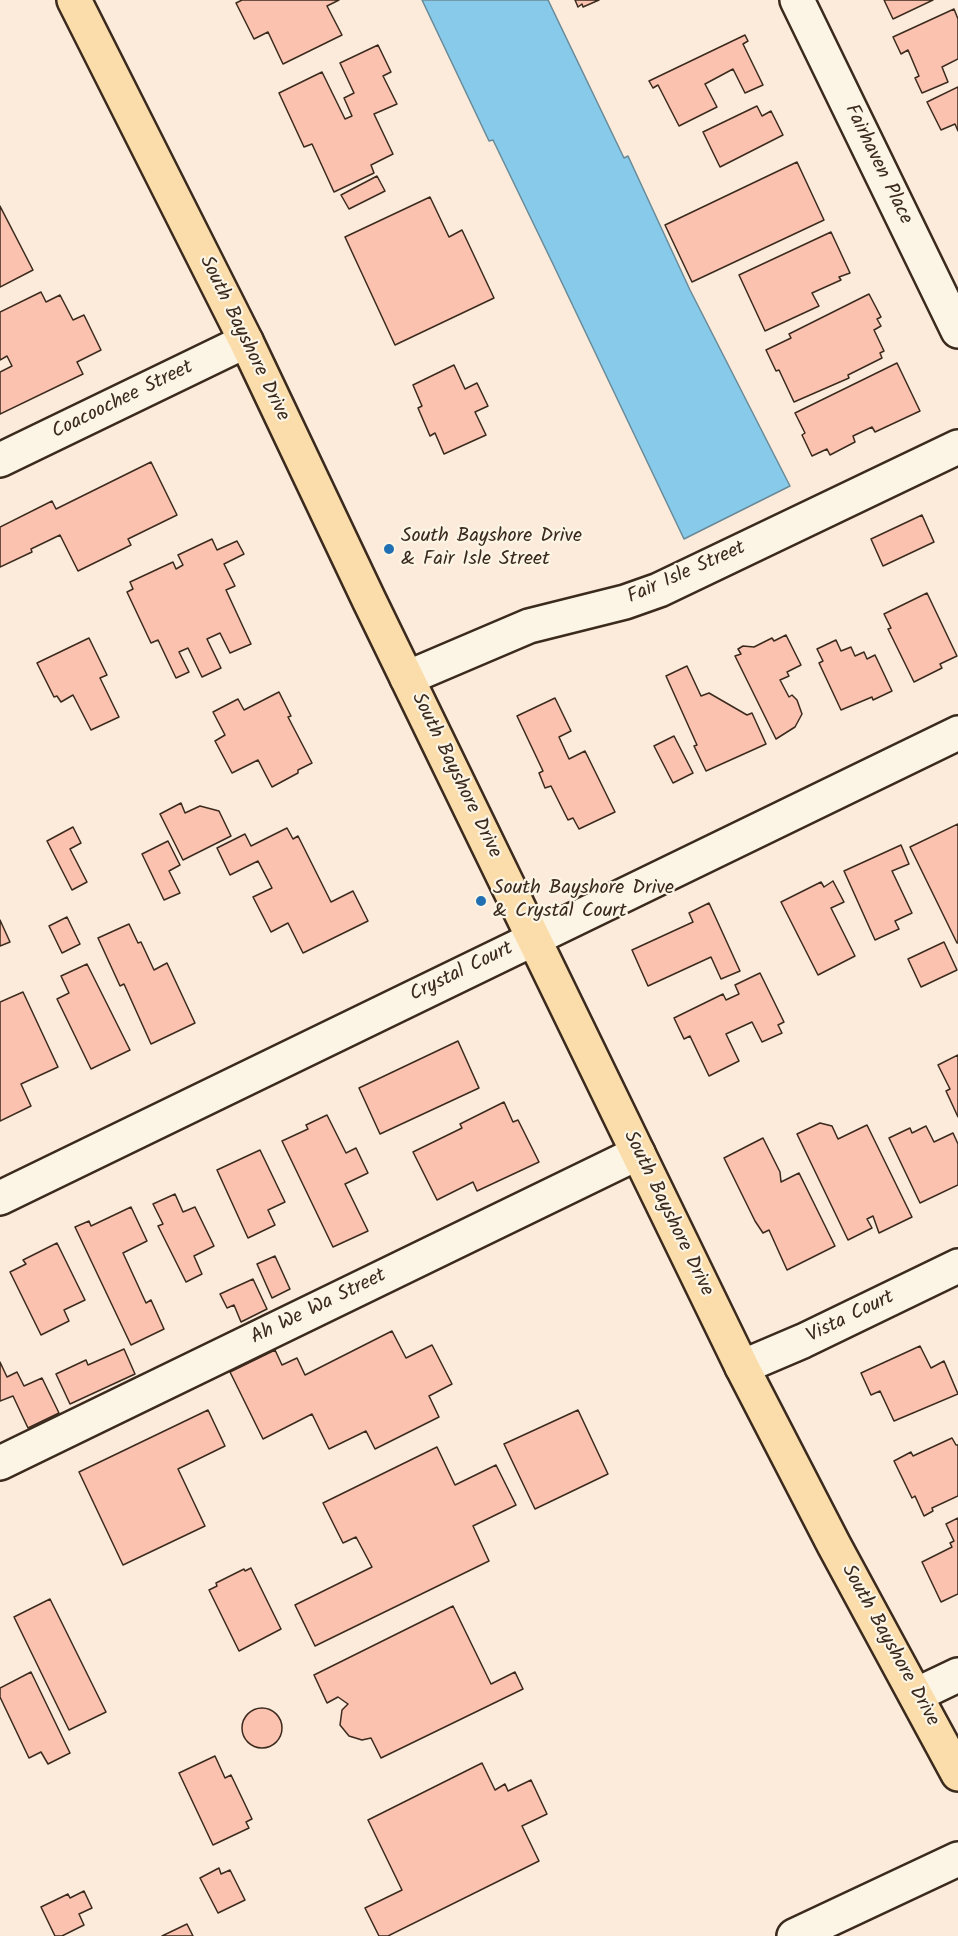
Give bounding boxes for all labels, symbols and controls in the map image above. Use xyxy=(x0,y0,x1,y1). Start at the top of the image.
street label: Fairhaven Place xyxy=(838,101,916,229)
street label: South Bayshore Drive xyxy=(193,252,293,426)
street label: Coacoochee Street xyxy=(49,357,197,445)
place label: South Bayshore Drive & Fair Isle Street xyxy=(401,526,582,573)
street label: Fair Isle Street xyxy=(624,537,750,611)
marker: South Bayshore Drive & Fair Isle Street xyxy=(382,542,396,556)
street label: South Bayshore Drive xyxy=(405,689,505,863)
place label: South Bayshore Drive & Crystal Court xyxy=(493,878,674,925)
marker: South Bayshore Drive & Crystal Court xyxy=(474,894,488,908)
street label: Crystal Court xyxy=(407,938,517,1008)
street label: South Bayshore Drive xyxy=(617,1127,717,1301)
street label: Ah We Wa Street xyxy=(248,1265,390,1351)
street label: Vista Court xyxy=(803,1287,899,1349)
street label: South Bayshore Drive xyxy=(835,1561,943,1731)

